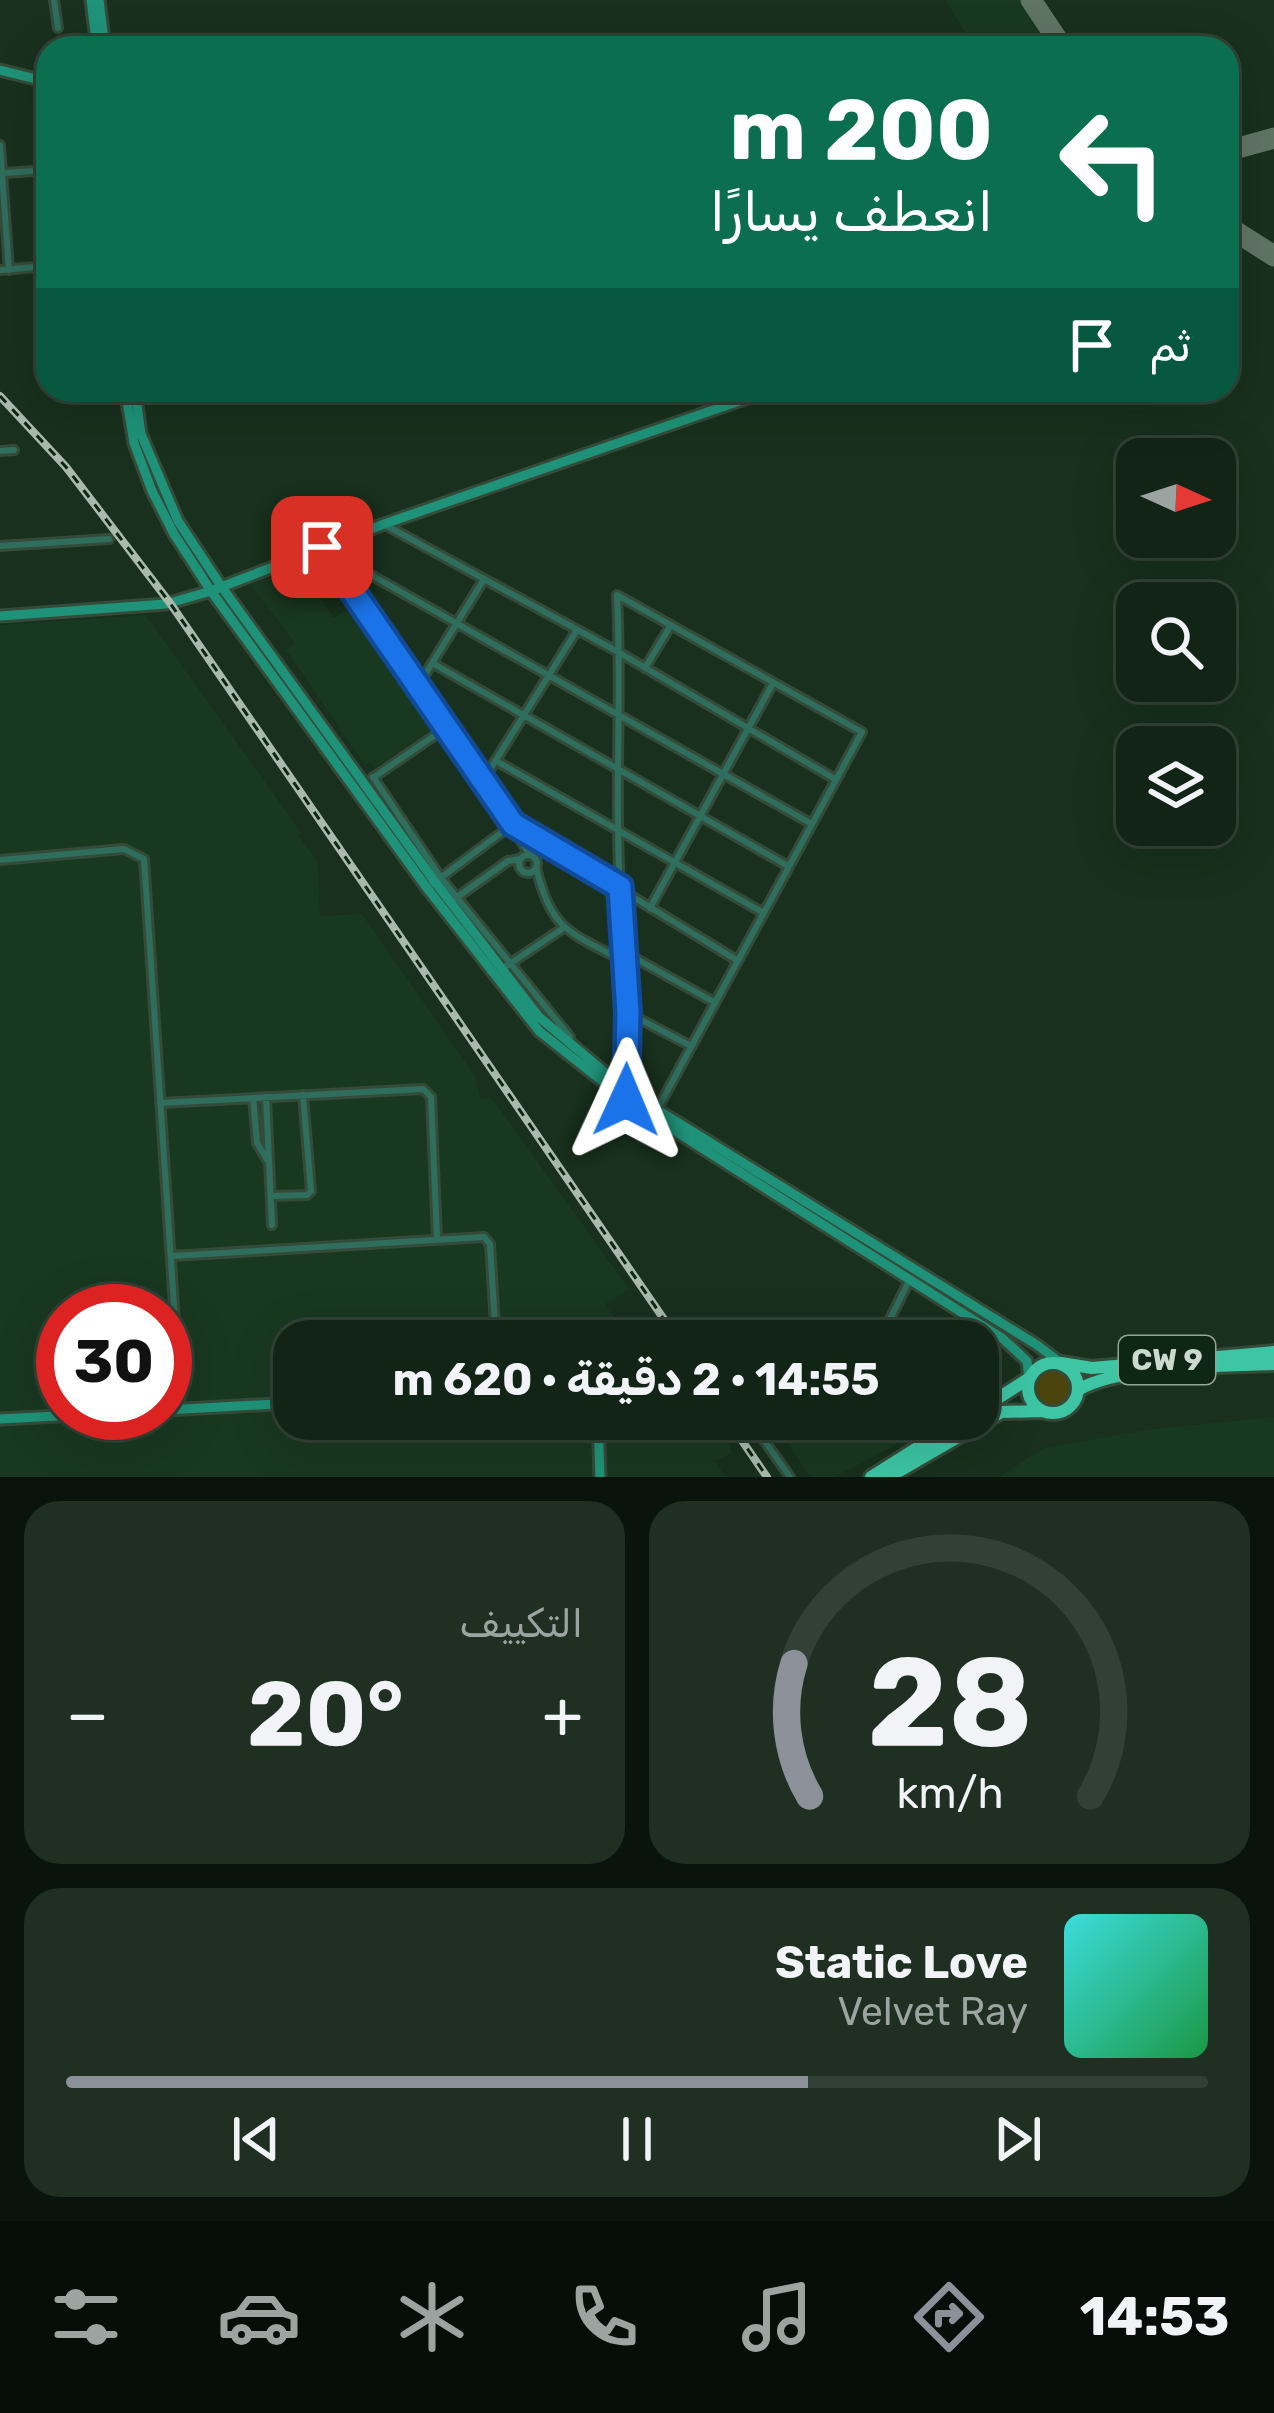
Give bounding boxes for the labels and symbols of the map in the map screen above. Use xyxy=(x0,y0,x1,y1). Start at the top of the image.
north arrow xyxy=(1116,438,1236,558)
pin xyxy=(271,496,373,598)
position arrow xyxy=(563,1037,689,1163)
speed limit sign: 30 xyxy=(36,1284,192,1440)
road number: CW 9 xyxy=(1119,1336,1215,1384)

